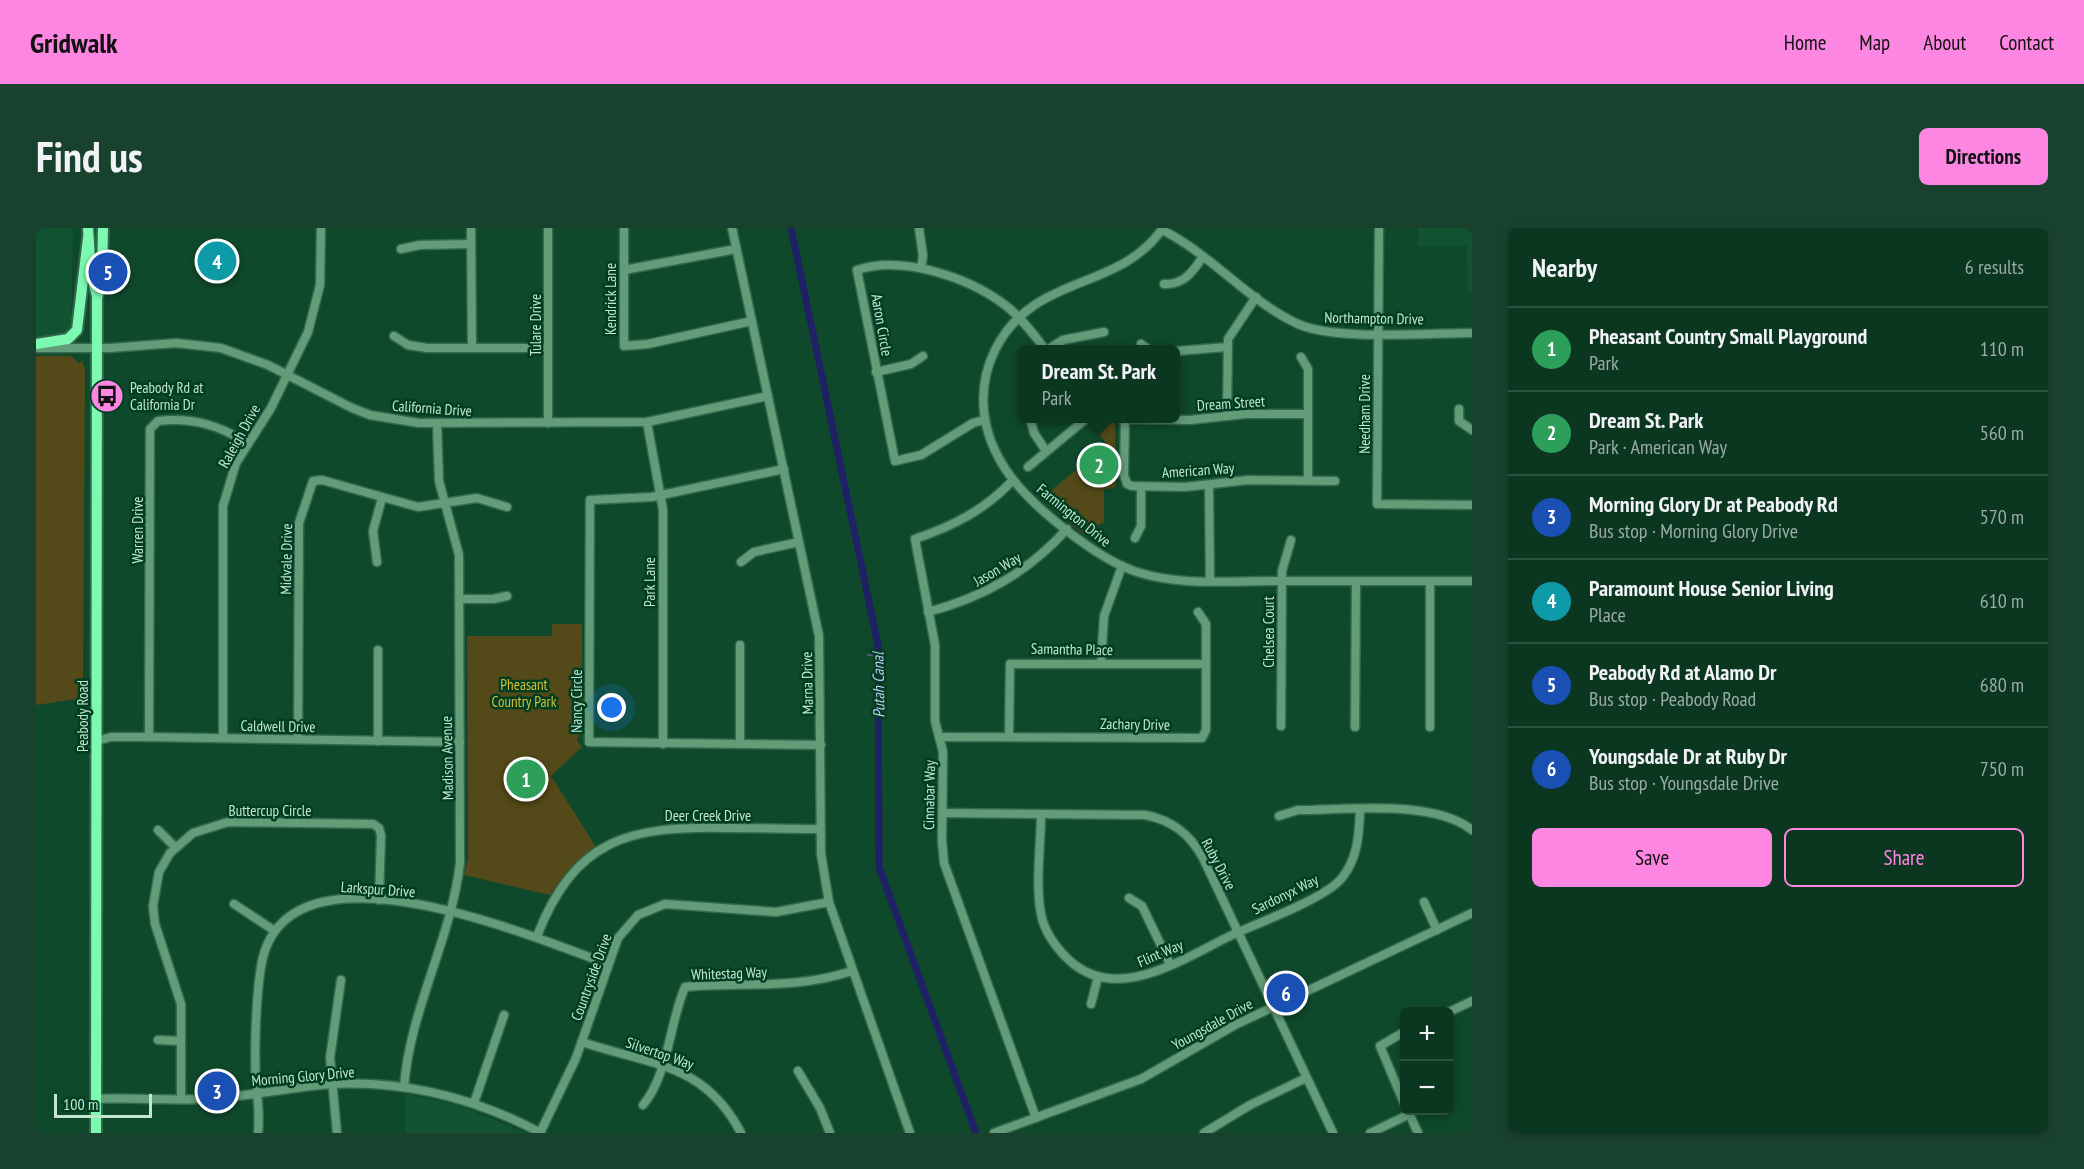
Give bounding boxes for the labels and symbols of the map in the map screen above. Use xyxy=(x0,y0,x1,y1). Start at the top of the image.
pin: 4 xyxy=(198,238,237,284)
pin: 5 xyxy=(88,250,128,294)
street label: Kendrick Lane xyxy=(601,263,620,335)
street label: Aaron Circle xyxy=(867,292,897,358)
street label: Tulare Drive xyxy=(526,294,545,356)
street label: Northampton Drive xyxy=(1324,308,1424,328)
street label: Needham Drive xyxy=(1355,374,1374,454)
bus stop icon: Peabody Rd at California Dr xyxy=(89,378,125,414)
place label: Peabody Rd at California Dr xyxy=(130,378,203,414)
street label: Dream Street xyxy=(1196,391,1266,415)
street label: California Drive xyxy=(391,396,473,420)
street label: Raleigh Drive xyxy=(214,401,264,471)
pin: 2 xyxy=(1080,442,1118,488)
street label: American Way xyxy=(1161,458,1235,482)
street label: Farmington Drive xyxy=(1033,479,1115,551)
street label: Warren Drive xyxy=(128,496,147,564)
street label: Midvale Drive xyxy=(276,523,296,595)
street label: Jason Way xyxy=(969,548,1025,591)
street label: Park Lane xyxy=(640,557,659,607)
street label: Chelsea Court xyxy=(1259,596,1278,668)
street label: Samantha Place xyxy=(1031,639,1113,659)
street label: Marna Drive xyxy=(797,651,817,715)
water label: Putah Canal xyxy=(867,651,889,718)
street label: Nancy Circle xyxy=(567,669,586,733)
park label: Pheasant Country Park xyxy=(492,675,557,711)
street label: Peabody Road xyxy=(73,680,92,752)
your location xyxy=(597,693,626,722)
street label: Zachary Drive xyxy=(1100,714,1170,734)
street label: Caldwell Drive xyxy=(240,716,316,736)
street label: Madison Avenue xyxy=(437,716,457,800)
pin: 1 xyxy=(506,756,546,802)
street label: Cinnabar Way xyxy=(919,759,939,830)
street label: Buttercup Circle xyxy=(229,801,311,820)
street label: Deer Creek Drive xyxy=(665,806,751,825)
street label: Ruby Drive xyxy=(1198,835,1240,893)
street label: Sardonyx Way xyxy=(1249,870,1322,918)
street label: Larkspur Drive xyxy=(340,877,416,901)
street label: Countryside Drive xyxy=(566,931,616,1023)
street label: Flint Way xyxy=(1134,935,1186,971)
street label: Whitestag Way xyxy=(691,962,768,984)
pin: 6 xyxy=(1266,970,1306,1016)
street label: Youngsdale Drive xyxy=(1168,994,1256,1054)
street label: Silvertop Way xyxy=(623,1032,697,1074)
street label: Morning Glory Drive xyxy=(251,1062,355,1090)
pin: 3 xyxy=(198,1068,237,1114)
scale bar xyxy=(54,1091,152,1118)

